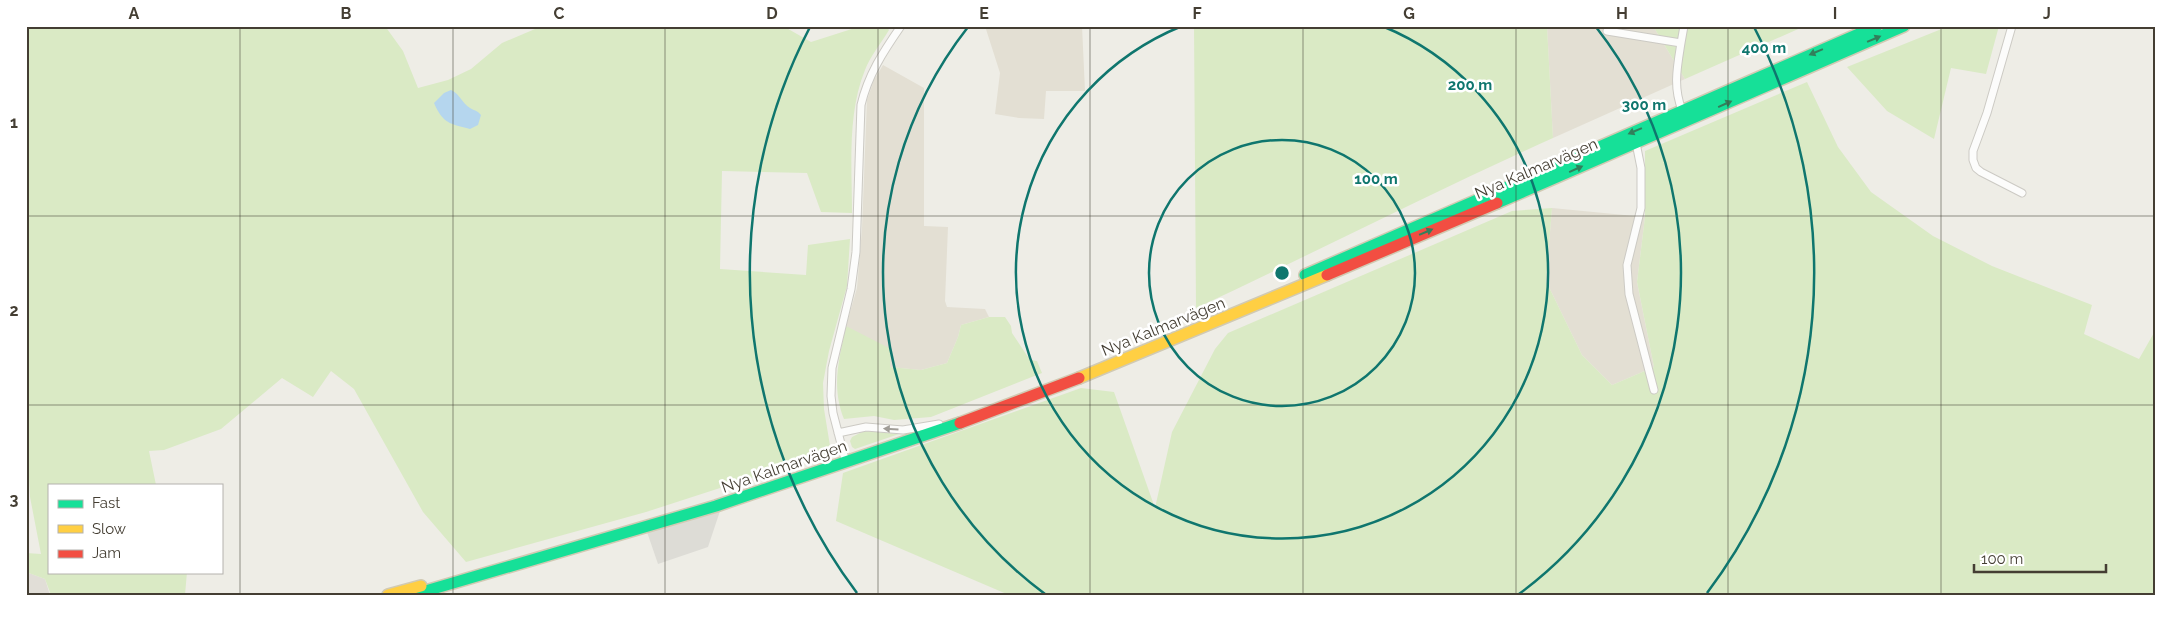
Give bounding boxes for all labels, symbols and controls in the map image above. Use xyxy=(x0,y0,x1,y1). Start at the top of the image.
text: A xyxy=(129,4,140,23)
text: B xyxy=(341,4,352,23)
text: C xyxy=(554,4,565,23)
text: D xyxy=(766,4,778,23)
text: E xyxy=(979,4,989,23)
text: F xyxy=(1192,4,1202,23)
text: G xyxy=(1403,4,1415,23)
text: H xyxy=(1616,4,1628,23)
text: I xyxy=(1833,4,1837,23)
text: J xyxy=(2043,4,2051,23)
one-way arrow xyxy=(1867,34,1881,42)
text: 400 m xyxy=(1742,39,1786,57)
one-way arrow xyxy=(1809,49,1823,57)
text: 200 m xyxy=(1448,76,1492,94)
text: 300 m xyxy=(1622,96,1666,114)
one-way arrow xyxy=(1718,99,1732,107)
text: 1 xyxy=(10,113,18,132)
one-way arrow xyxy=(1628,127,1642,135)
street label: Nya Kalmarvägen xyxy=(1472,134,1601,203)
one-way arrow xyxy=(1569,164,1583,172)
text: 100 m xyxy=(1354,170,1398,188)
one-way arrow xyxy=(1419,228,1434,235)
centre of rings xyxy=(1273,264,1291,282)
street label: Nya Kalmarvägen xyxy=(1099,293,1228,360)
text: 2 xyxy=(9,301,19,320)
one-way arrow xyxy=(883,425,899,433)
street label: Nya Kalmarvägen xyxy=(719,436,849,497)
legend xyxy=(48,484,222,574)
text: 3 xyxy=(10,490,19,509)
text: Fast xyxy=(92,494,120,512)
text: Slow xyxy=(92,520,126,538)
scale bar xyxy=(1974,541,2106,573)
text: Jam xyxy=(92,544,121,562)
text: 100 m xyxy=(1981,550,2023,568)

